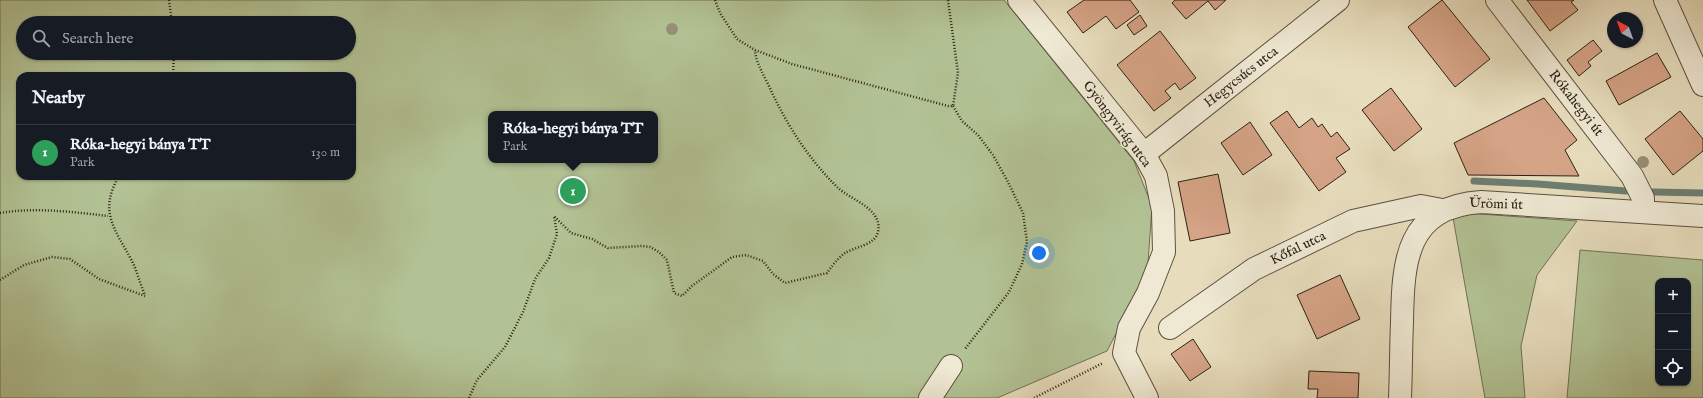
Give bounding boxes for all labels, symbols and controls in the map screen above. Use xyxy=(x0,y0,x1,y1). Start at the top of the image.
north arrow xyxy=(1607,12,1643,48)
search box xyxy=(16,16,356,60)
icon: search xyxy=(30,27,52,49)
text: Search here xyxy=(62,29,133,48)
street label: Hegycsúcs utca xyxy=(1200,42,1282,112)
street label: Rókahegyi út xyxy=(1545,66,1608,140)
street label: Gyöngyvirág utca xyxy=(1079,77,1156,172)
text: Nearby xyxy=(32,88,85,109)
popup xyxy=(488,111,658,163)
text: Róka-hegyi bánya TT xyxy=(503,119,643,138)
text: Róka-hegyi bánya TT xyxy=(70,135,210,154)
text: Park xyxy=(503,138,528,155)
text: 1 xyxy=(43,144,47,161)
text: 130 m xyxy=(311,144,340,161)
text: Park xyxy=(70,154,95,171)
pin: 1 xyxy=(560,176,586,206)
street label: Ürömi út xyxy=(1469,193,1523,214)
street label: Kőfal utca xyxy=(1267,226,1330,269)
your location xyxy=(1029,243,1049,263)
map controls xyxy=(1655,278,1691,386)
button: + xyxy=(1655,278,1691,314)
button: − xyxy=(1655,314,1691,350)
button: locate xyxy=(1655,350,1691,386)

